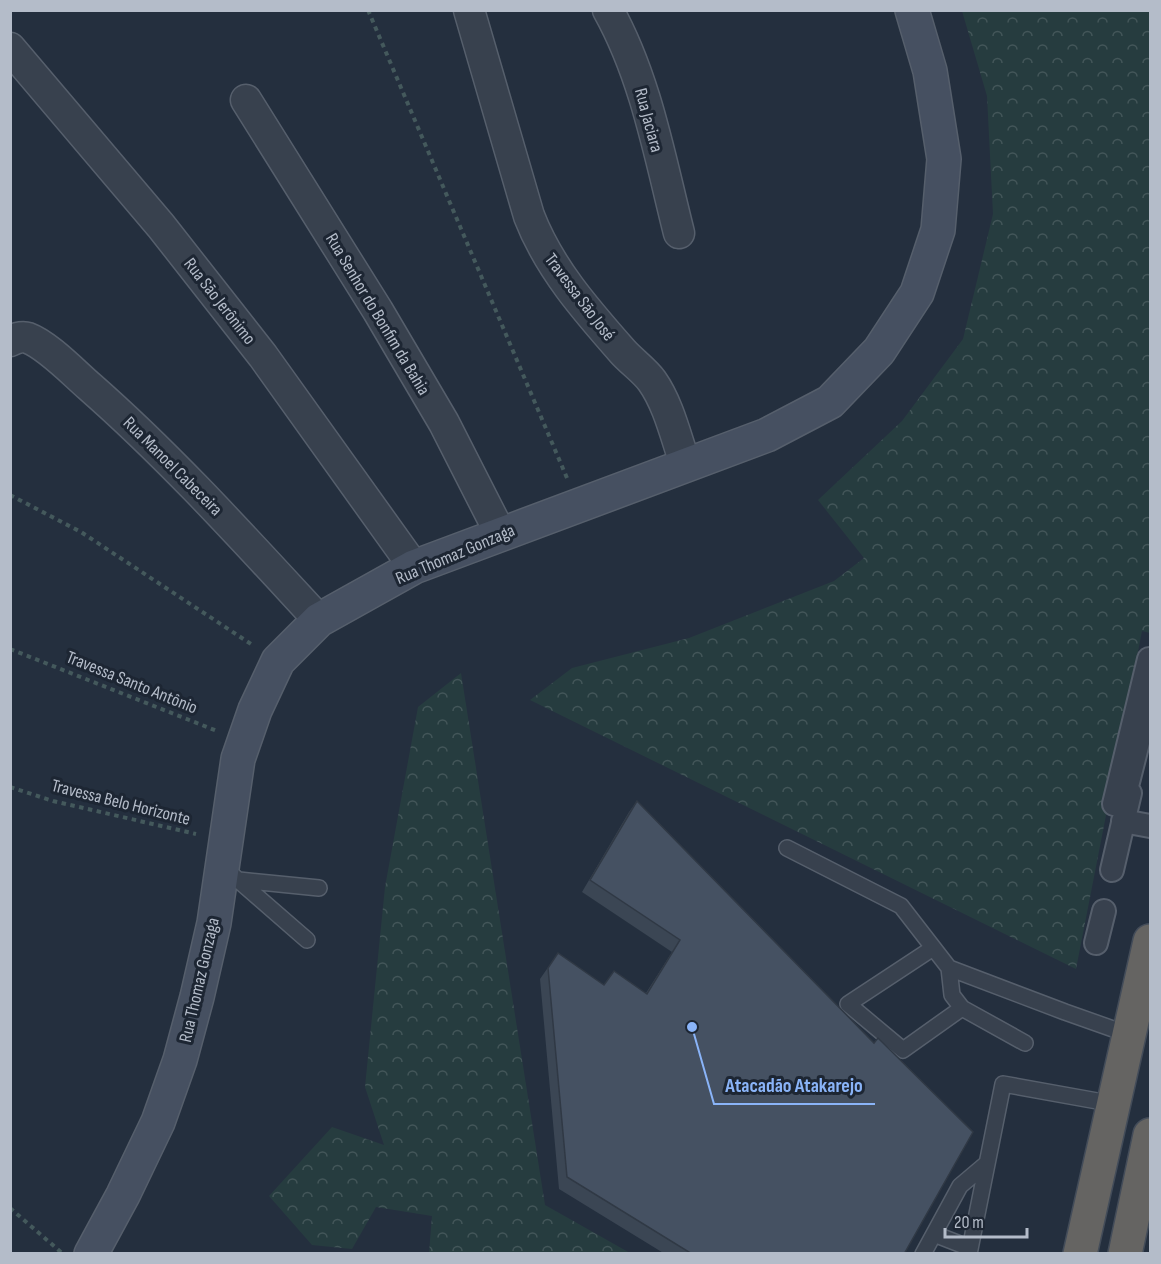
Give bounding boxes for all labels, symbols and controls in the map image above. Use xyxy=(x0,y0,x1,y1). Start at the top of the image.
street label: Rua Jaciara xyxy=(630,86,667,155)
street label: Rua Senhor do Bonfim da Bahia xyxy=(321,230,434,399)
street label: Travessa São José xyxy=(540,249,619,345)
street label: Rua São Jerônimo xyxy=(179,254,260,349)
street label: Rua Manoel Cabeceira xyxy=(119,412,227,520)
street label: Rua Thomaz Gonzaga xyxy=(393,520,518,589)
street label: Travessa Santo Antônio xyxy=(63,647,200,718)
street label: Travessa Belo Horizonte xyxy=(49,775,192,830)
street label: Rua Thomaz Gonzaga xyxy=(175,916,224,1044)
callout: Atacadão Atakarejo xyxy=(714,1066,875,1104)
text: Atacadão Atakarejo xyxy=(724,1074,863,1098)
scale bar xyxy=(945,1201,1028,1239)
text: 20 m xyxy=(954,1212,984,1233)

